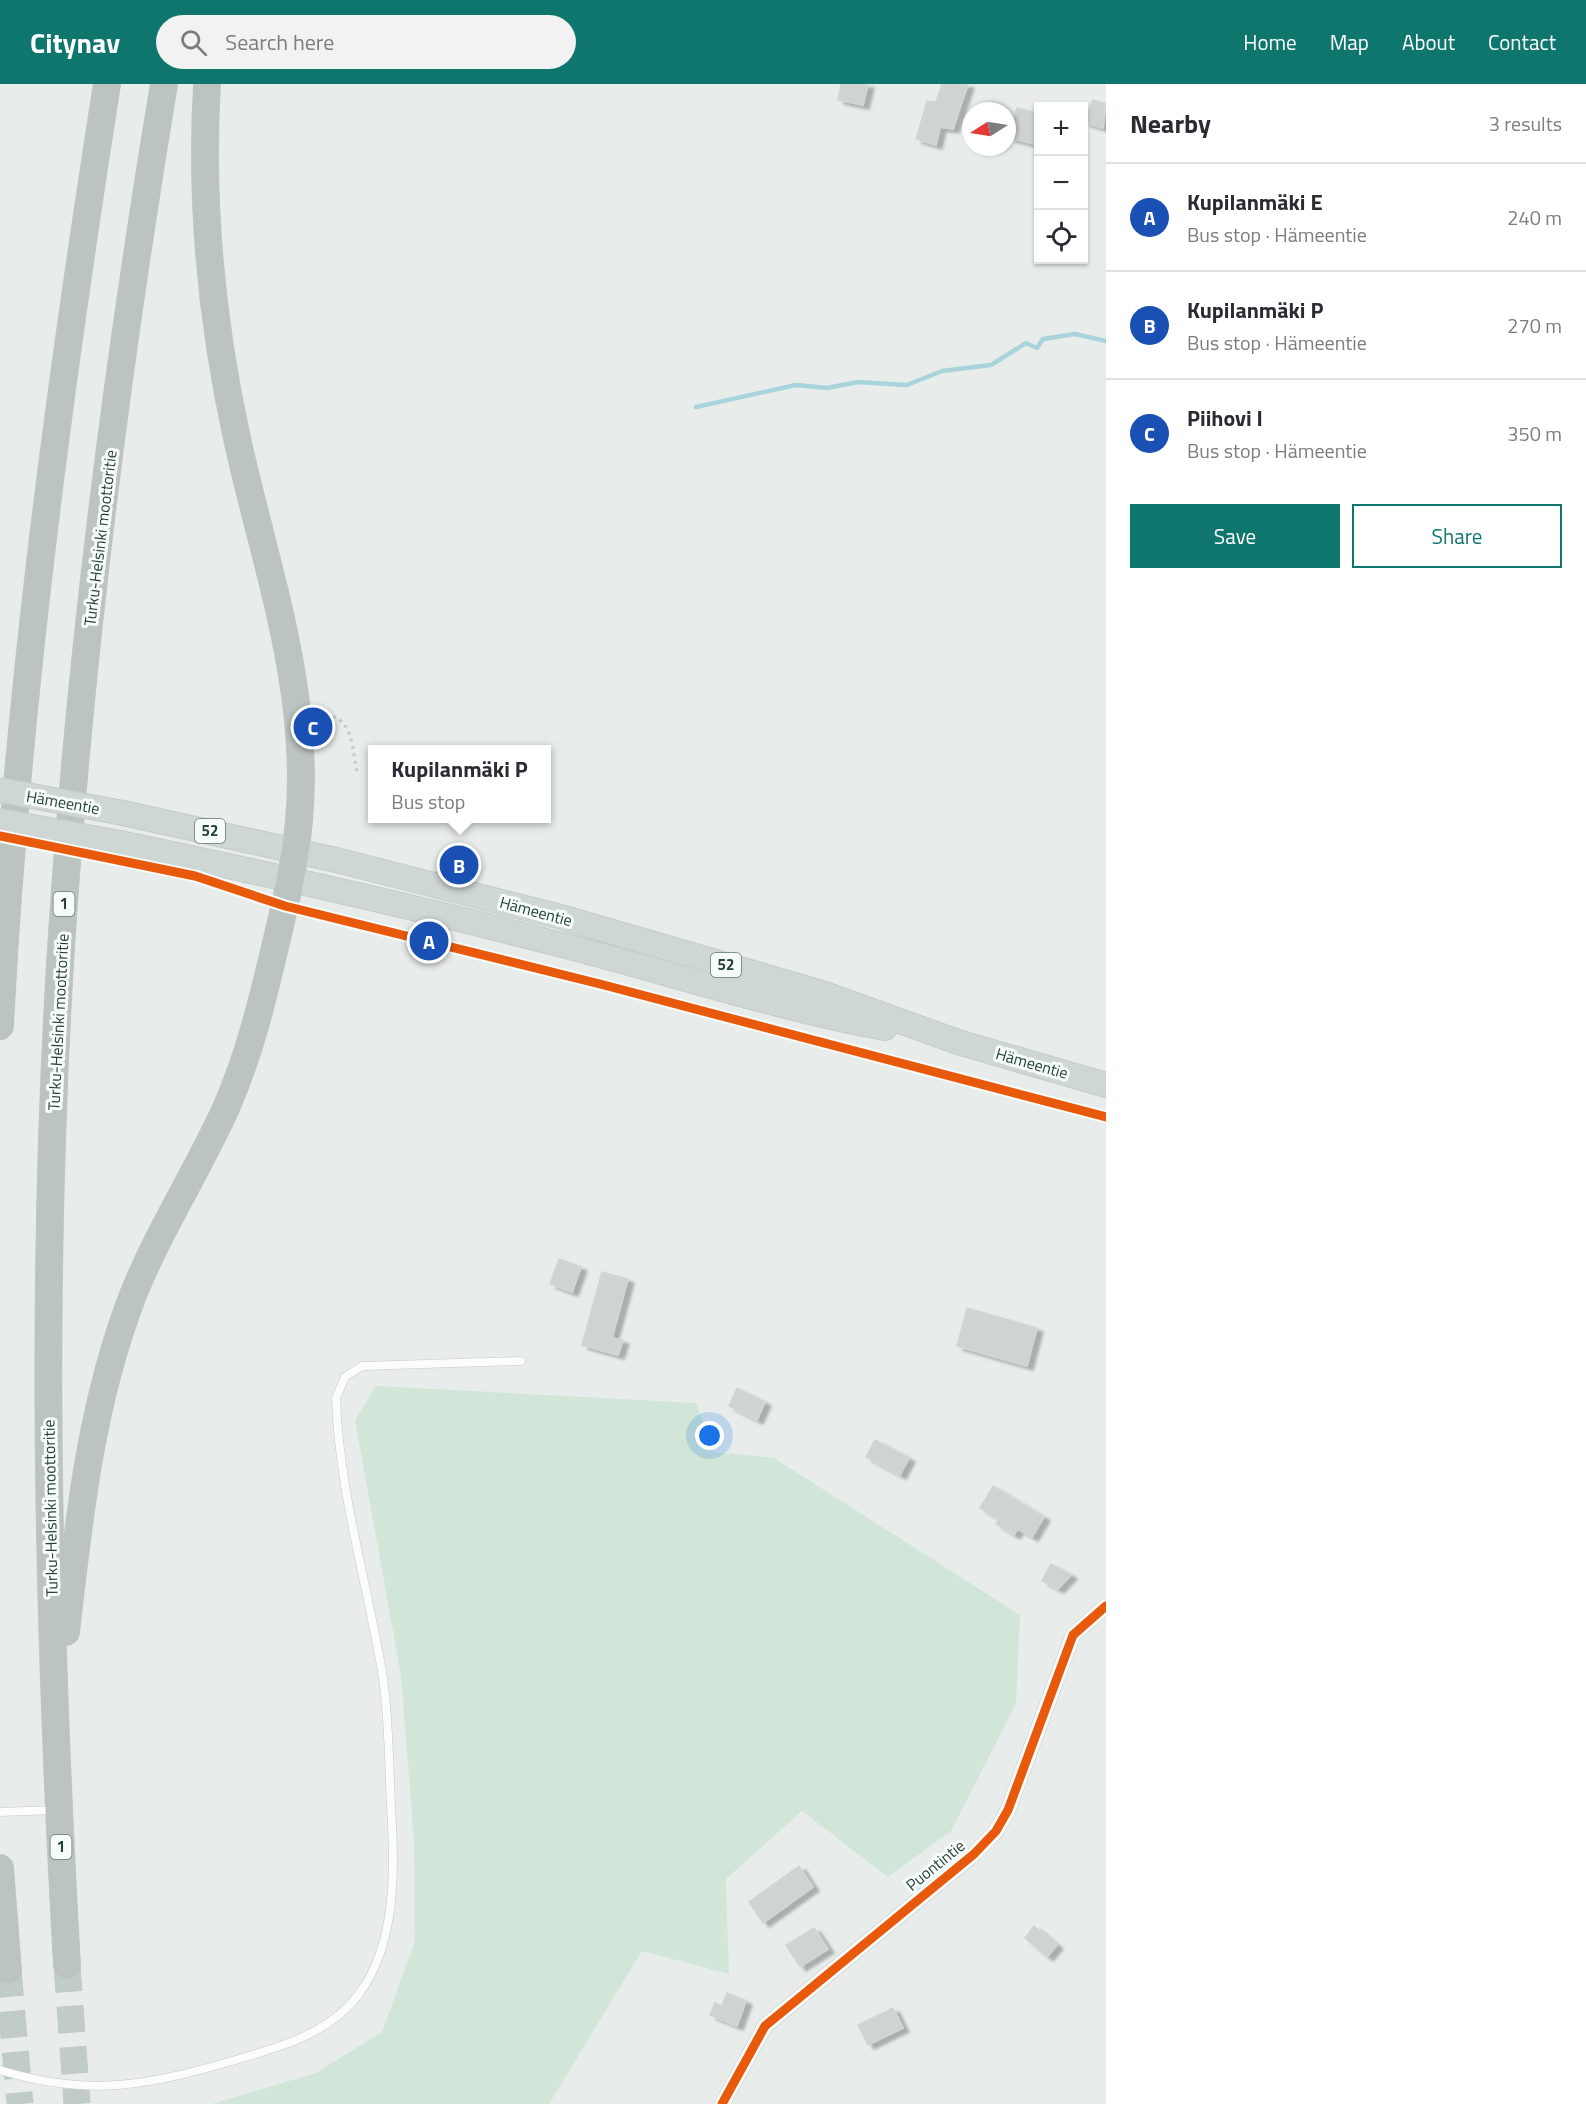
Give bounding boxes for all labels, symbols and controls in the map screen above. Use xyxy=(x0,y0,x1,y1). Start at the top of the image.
search box xyxy=(156,15,576,69)
text: Citynav xyxy=(30,21,120,64)
text: Search here xyxy=(225,25,334,59)
icon: search xyxy=(177,26,210,59)
text: Home xyxy=(1243,26,1297,58)
text: Map xyxy=(1330,26,1369,58)
text: About xyxy=(1402,26,1455,58)
text: Contact xyxy=(1488,26,1556,58)
north arrow xyxy=(962,102,1016,156)
map controls xyxy=(1034,102,1088,264)
button: + xyxy=(1034,102,1088,156)
text: Nearby xyxy=(1130,104,1211,143)
text: 3 results xyxy=(1489,108,1562,139)
button: − xyxy=(1034,156,1088,210)
text: Kupilanmäki E xyxy=(1187,185,1323,219)
text: A xyxy=(1143,202,1156,233)
text: 240 m xyxy=(1507,202,1562,233)
button: locate xyxy=(1034,210,1088,264)
text: Bus stop · Hämeentie xyxy=(1187,219,1367,250)
text: Kupilanmäki P xyxy=(1187,293,1323,327)
text: B xyxy=(1143,310,1156,341)
text: 270 m xyxy=(1507,310,1562,341)
text: Bus stop · Hämeentie xyxy=(1187,327,1367,358)
text: Piihovi I xyxy=(1187,401,1263,435)
text: C xyxy=(1144,418,1155,449)
text: 350 m xyxy=(1507,418,1562,449)
text: Bus stop · Hämeentie xyxy=(1187,435,1367,466)
street label: Turku-Helsinki moottoritie xyxy=(77,449,123,627)
button: Save xyxy=(1130,504,1340,568)
button: Share xyxy=(1352,504,1562,568)
pin: C xyxy=(294,704,332,750)
popup xyxy=(368,745,551,823)
text: Kupilanmäki P xyxy=(391,752,528,786)
street label: Hämeentie xyxy=(24,784,102,820)
text: Bus stop xyxy=(391,786,465,817)
road number: 52 xyxy=(195,819,225,843)
pin: B xyxy=(440,842,478,888)
street label: Hämeentie xyxy=(497,890,575,932)
road number: 1 xyxy=(54,892,74,916)
pin: A xyxy=(410,918,448,964)
street label: Turku-Helsinki moottoritie xyxy=(41,933,75,1111)
road number: 52 xyxy=(711,953,741,977)
street label: Hämeentie xyxy=(993,1041,1071,1085)
street label: Turku-Helsinki moottoritie xyxy=(36,1419,64,1597)
your location xyxy=(695,1421,724,1450)
street label: Puontintie xyxy=(900,1834,970,1896)
road number: 1 xyxy=(50,1835,72,1859)

